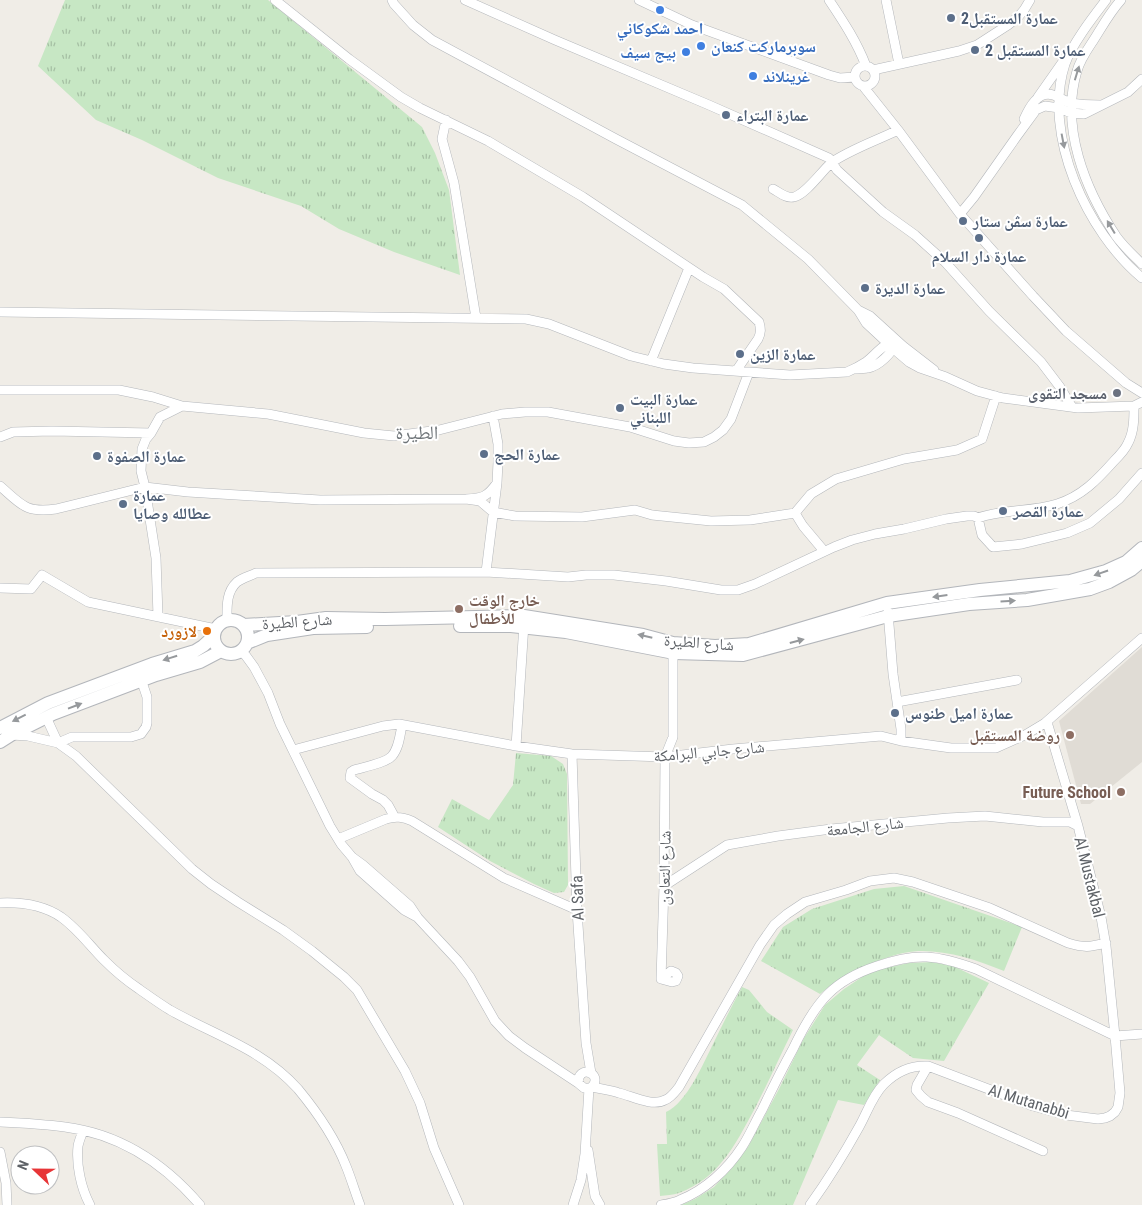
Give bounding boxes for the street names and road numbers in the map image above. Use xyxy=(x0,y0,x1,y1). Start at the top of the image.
street label: شارع الطيرة xyxy=(261,610,333,634)
street label: شارع الطيرة xyxy=(663,631,735,655)
street label: شارع جابي البرامكة xyxy=(653,737,766,769)
street label: شارع الجامعة xyxy=(826,813,905,841)
street label: شارع التعاون xyxy=(654,831,676,905)
street label: Al Mustakbal xyxy=(1070,835,1109,919)
street label: Al Safa xyxy=(567,875,588,921)
street label: Al Mutanabbi xyxy=(986,1080,1072,1123)

